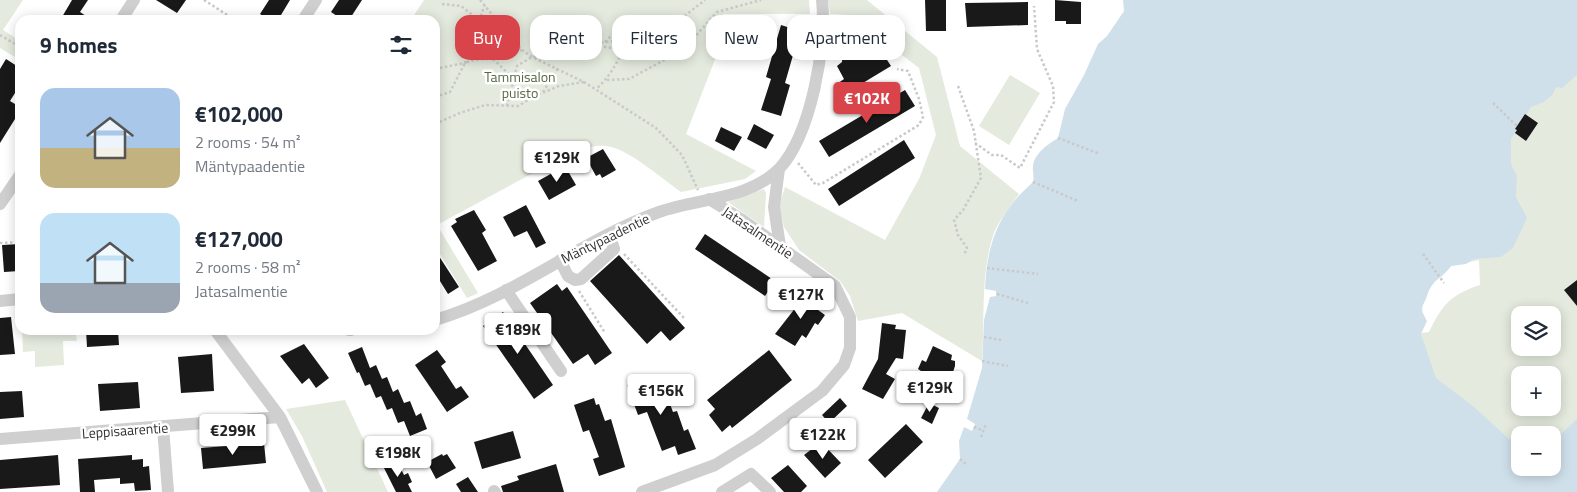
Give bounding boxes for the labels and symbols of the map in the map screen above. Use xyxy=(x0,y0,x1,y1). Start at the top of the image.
park label: Tammisalon puisto xyxy=(484,66,556,103)
pin: €102K xyxy=(832,82,902,124)
pin: €129K xyxy=(522,140,592,183)
street label: Jatasalmentie xyxy=(719,201,797,263)
street label: Mäntypaadentie xyxy=(557,207,653,269)
pin: €127K xyxy=(766,278,836,320)
pin: €189K xyxy=(483,312,553,355)
pin: €129K xyxy=(895,370,965,413)
pin: €156K xyxy=(626,374,696,416)
pin: €299K xyxy=(198,414,268,456)
street label: Leppisaarentie xyxy=(81,417,169,443)
pin: €122K xyxy=(788,418,858,460)
pin: €198K xyxy=(363,436,433,478)

